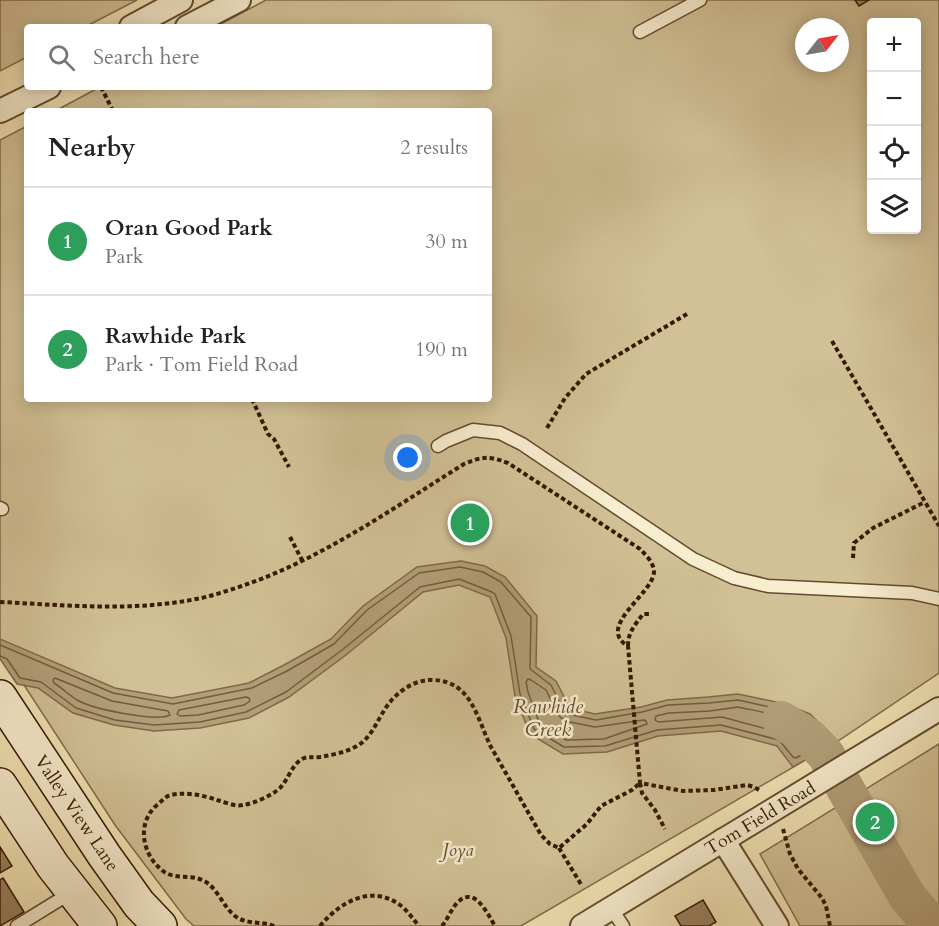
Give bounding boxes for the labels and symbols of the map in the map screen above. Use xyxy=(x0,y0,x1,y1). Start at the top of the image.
north arrow xyxy=(795,18,849,72)
your location xyxy=(393,443,422,472)
pin: 1 xyxy=(450,500,490,546)
water label: Rawhide Creek xyxy=(513,693,583,743)
street label: Valley View Lane xyxy=(28,750,125,876)
street label: Tom Field Road xyxy=(700,775,821,861)
pin: 2 xyxy=(856,800,894,844)
park label: Joya xyxy=(438,838,474,863)

